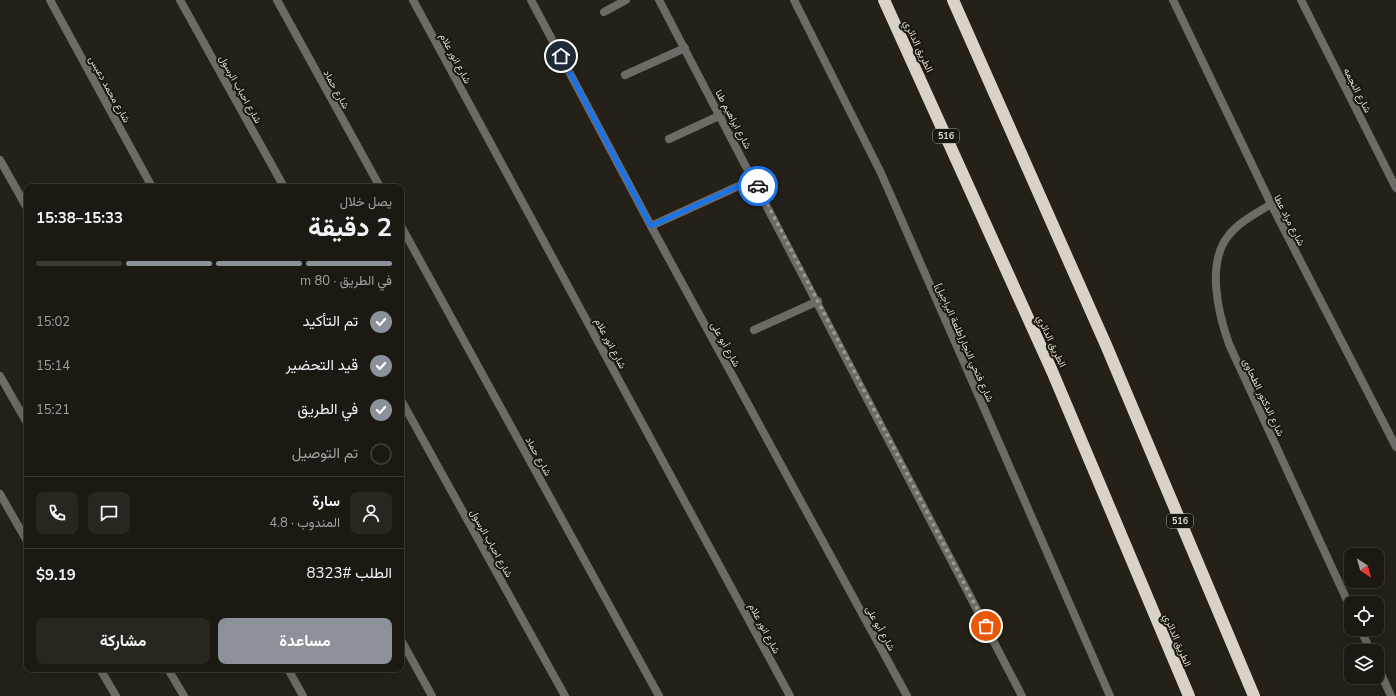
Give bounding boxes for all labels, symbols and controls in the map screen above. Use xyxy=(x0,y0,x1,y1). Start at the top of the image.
street label: الطريق الدائري xyxy=(899,18,936,75)
street label: شارع انور علام xyxy=(436,31,474,86)
pin xyxy=(544,39,578,73)
icon: home xyxy=(550,45,572,67)
street label: شارع احباب الرسول xyxy=(216,53,265,126)
street label: شارع محمد دعبس xyxy=(85,54,133,125)
street label: شارع النجمه xyxy=(1340,65,1375,116)
street label: شارع حماد xyxy=(320,67,353,112)
street label: شارع ابراهيم طنا xyxy=(712,87,755,152)
road number: 516 xyxy=(933,129,959,143)
courier xyxy=(738,166,778,206)
icon: car xyxy=(747,175,769,197)
text: يصل خلال xyxy=(340,193,392,211)
street label: شارع مراد عطا xyxy=(1270,193,1308,248)
text: 15:33–15:38 xyxy=(36,208,123,228)
text: 2 دقيقة xyxy=(308,210,392,245)
text: في الطريق · 80 m xyxy=(300,272,392,290)
street label: شارع فتحي النجار[طلعة البراجيل] xyxy=(931,281,997,405)
text: تم التأكيد xyxy=(302,311,358,331)
icon: check xyxy=(370,311,392,333)
text: 15:02 xyxy=(36,313,70,331)
street label: الطريق الدائري xyxy=(1032,313,1069,370)
street label: شارع انور علام xyxy=(591,316,629,371)
street label: شارع أبو على xyxy=(707,319,743,370)
text: قيد التحضير xyxy=(286,355,358,375)
icon: check xyxy=(370,355,392,377)
street label: شارع الدكتور الطحاوى xyxy=(1239,356,1287,439)
text: 15:14 xyxy=(36,357,70,375)
text: في الطريق xyxy=(298,399,358,419)
icon: check xyxy=(370,399,392,421)
text: 15:21 xyxy=(36,401,70,419)
street label: شارع حماد xyxy=(522,434,555,479)
text: تم التوصيل xyxy=(292,443,358,463)
text: سارة xyxy=(312,491,340,511)
button: phone xyxy=(36,492,78,534)
button: chat xyxy=(88,492,130,534)
button: person xyxy=(350,492,392,534)
street label: شارع احباب الرسول xyxy=(467,507,516,580)
text: المندوب · 4.8 xyxy=(269,514,340,532)
road number: 516 xyxy=(1167,514,1193,528)
north arrow xyxy=(1344,548,1384,588)
map controls xyxy=(1344,548,1384,684)
text: الطلب #8323 xyxy=(307,563,392,583)
text: $9.19 xyxy=(36,565,76,585)
button: locate xyxy=(1344,596,1384,636)
street label: شارع انور علام xyxy=(745,601,783,656)
street label: شارع أبو على xyxy=(862,603,898,654)
pin xyxy=(969,609,1003,643)
street label: الطريق الدائري xyxy=(1159,612,1194,669)
icon: bag xyxy=(975,615,997,637)
button: مشاركة xyxy=(36,618,210,664)
button: مساعدة xyxy=(218,618,392,664)
button: layers xyxy=(1344,644,1384,684)

